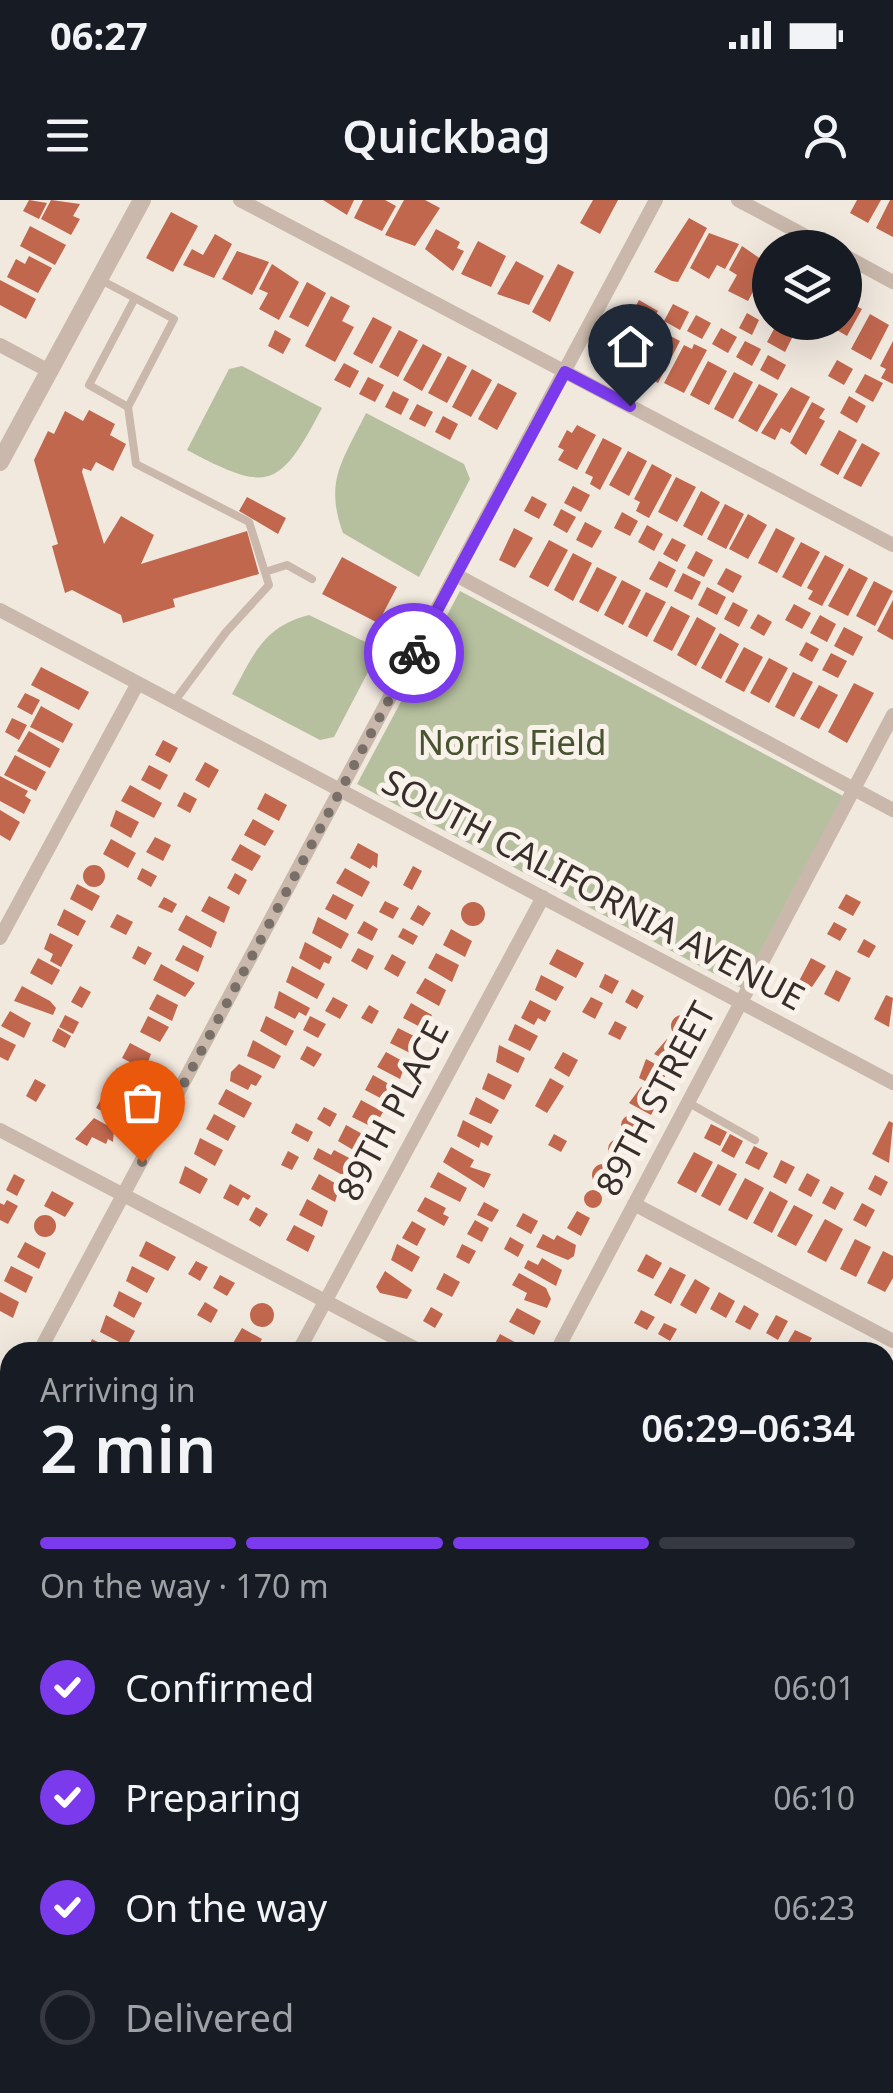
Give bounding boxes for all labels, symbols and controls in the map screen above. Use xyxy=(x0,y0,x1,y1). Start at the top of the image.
text: 06:27 xyxy=(50,9,148,61)
text: Quickbag xyxy=(342,105,551,166)
icon: menu xyxy=(40,108,95,163)
icon: person xyxy=(798,108,853,163)
map controls xyxy=(752,230,862,340)
button: layers xyxy=(752,230,862,340)
pin xyxy=(588,304,673,407)
icon: home xyxy=(603,319,658,374)
courier xyxy=(364,603,464,703)
icon: bike xyxy=(387,626,442,681)
park label: Norris Field xyxy=(417,718,607,765)
street label: SOUTH CALIFORNIA AVENUE xyxy=(374,757,813,1020)
street label: 89TH STREET xyxy=(584,993,726,1204)
street label: 89TH PLACE xyxy=(325,1012,459,1208)
pin xyxy=(100,1060,185,1163)
icon: bag xyxy=(115,1075,170,1130)
text: Arriving in xyxy=(40,1368,195,1411)
text: 06:29–06:34 xyxy=(641,1401,855,1453)
text: 2 min xyxy=(40,1404,216,1492)
text: On the way · 170 m xyxy=(40,1564,329,1607)
icon: check xyxy=(40,1660,95,1715)
text: Confirmed xyxy=(125,1661,314,1713)
text: 06:01 xyxy=(773,1666,855,1709)
icon: check xyxy=(40,1770,95,1825)
text: Preparing xyxy=(125,1771,301,1823)
text: 06:10 xyxy=(773,1776,855,1819)
icon: check xyxy=(40,1880,95,1935)
text: On the way xyxy=(125,1881,327,1933)
text: 06:23 xyxy=(773,1886,855,1929)
text: Delivered xyxy=(125,1991,294,2043)

